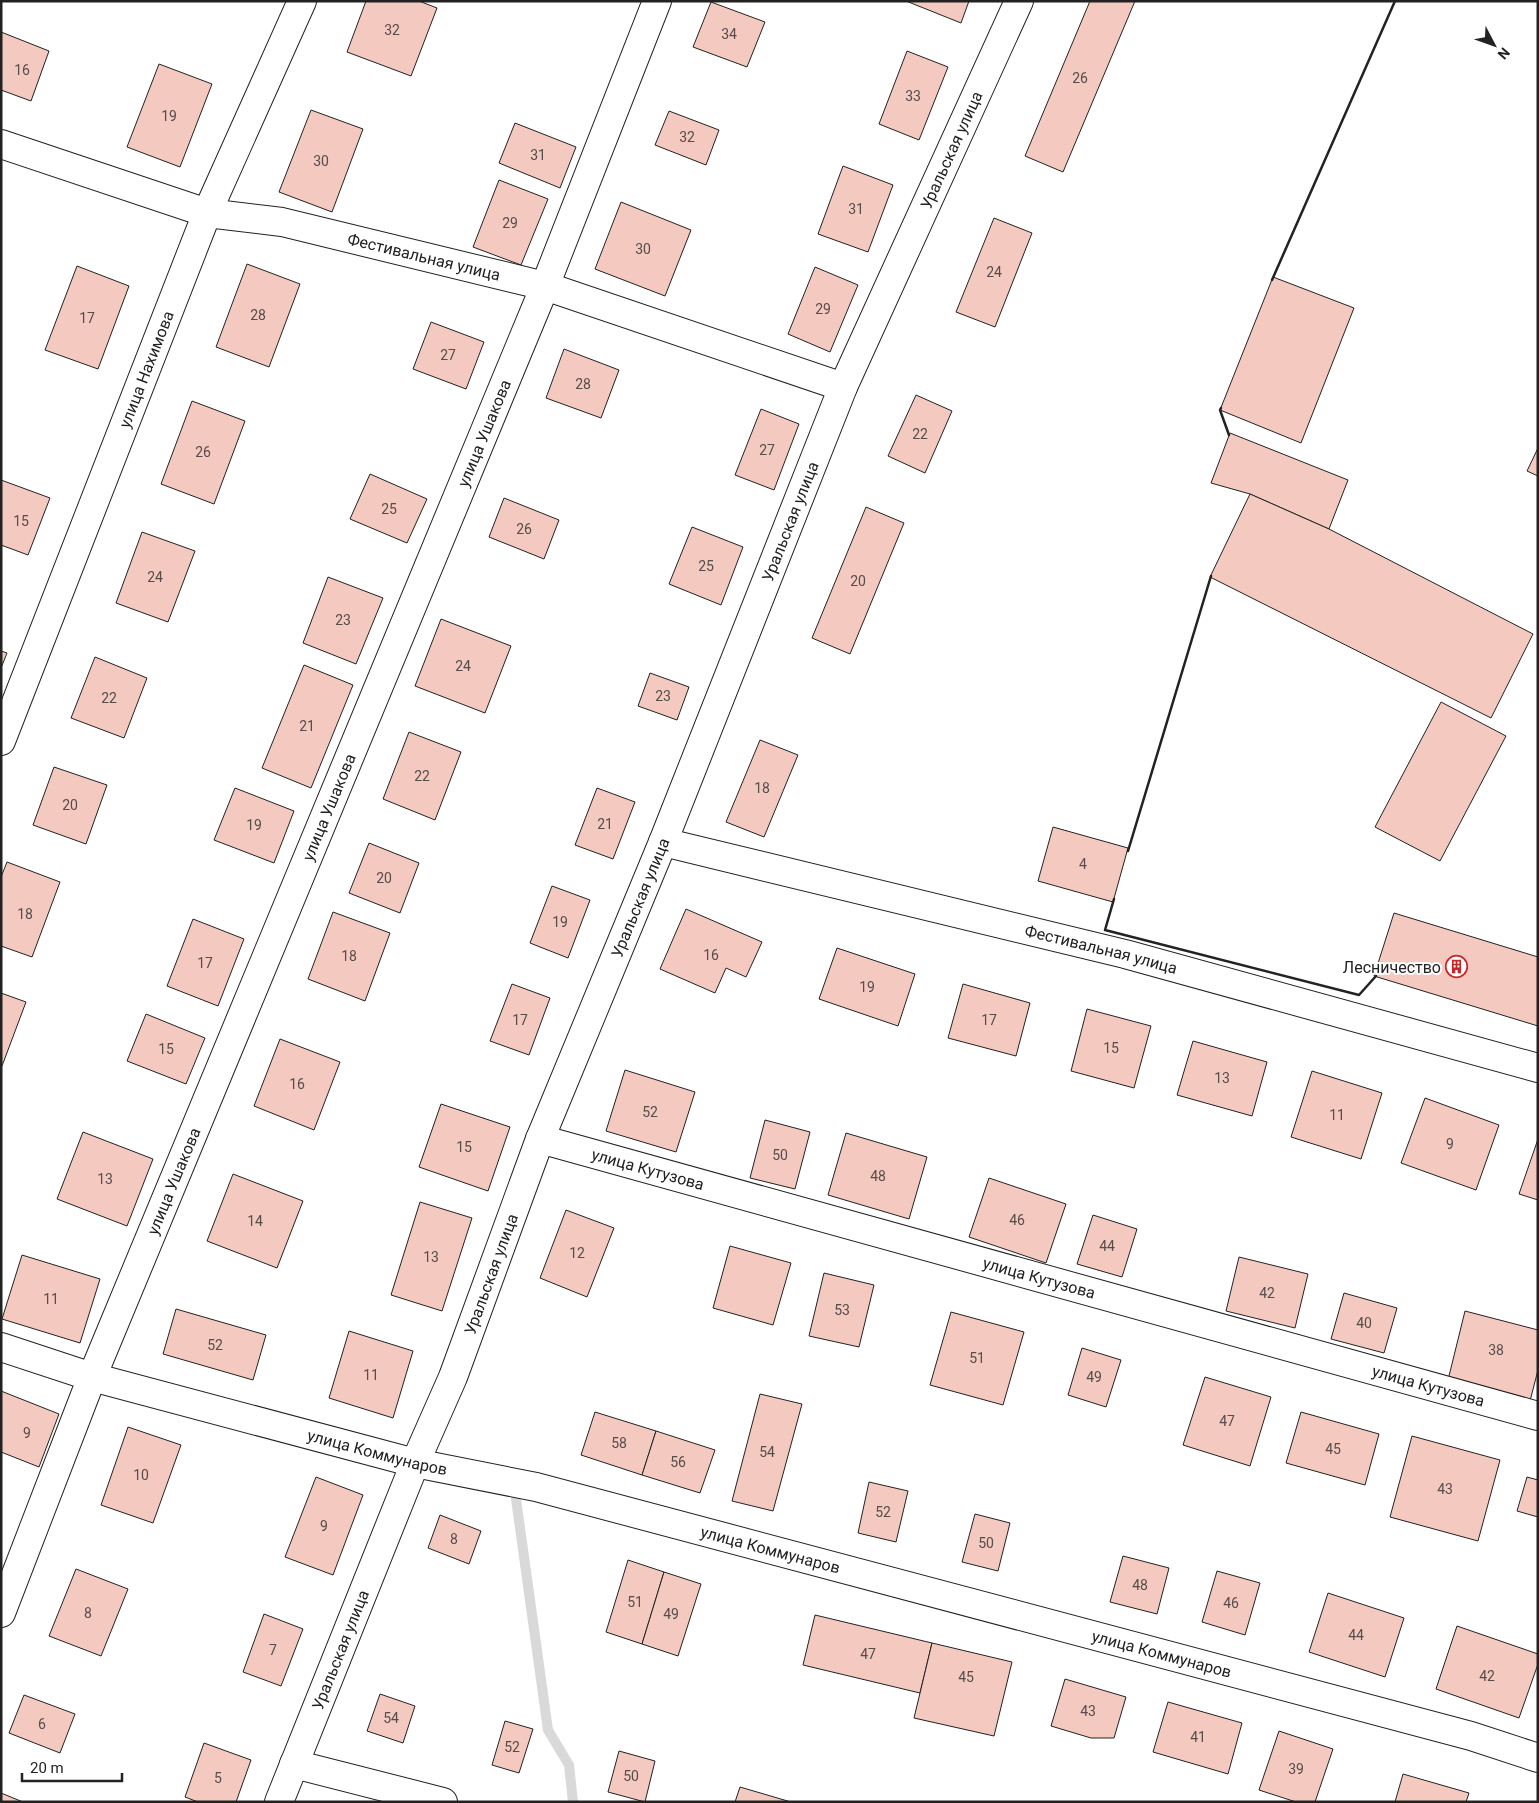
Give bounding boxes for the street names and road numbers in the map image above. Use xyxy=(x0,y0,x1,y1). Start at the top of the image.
street label: Уральская улица xyxy=(916,88,987,212)
street label: Фестивальная улица xyxy=(346,229,502,285)
street label: улица Нахимова xyxy=(115,308,178,431)
street label: улица Ушакова xyxy=(454,377,515,490)
street label: Уральская улица xyxy=(758,459,823,584)
street label: улица Ушакова xyxy=(298,751,360,864)
street label: Уральская улица xyxy=(607,835,674,960)
street label: Фестивальная улица xyxy=(1023,921,1179,978)
street label: улица Ушакова xyxy=(143,1125,204,1238)
street label: улица Кутузова xyxy=(589,1145,706,1194)
street label: Уральская улица xyxy=(460,1211,522,1337)
street label: улица Кутузова xyxy=(981,1253,1097,1303)
street label: улица Кутузова xyxy=(1370,1361,1487,1411)
street label: улица Коммунаров xyxy=(305,1426,449,1479)
street label: улица Коммунаров xyxy=(698,1522,842,1578)
street label: Уральская улица xyxy=(308,1587,373,1713)
street label: улица Коммунаров xyxy=(1090,1626,1233,1682)

